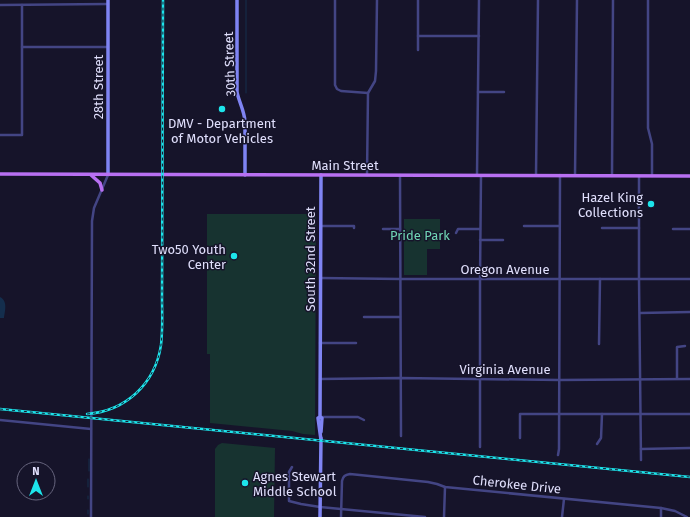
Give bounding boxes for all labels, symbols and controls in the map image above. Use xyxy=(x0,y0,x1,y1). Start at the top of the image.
street label: 30th Street xyxy=(221,31,238,97)
street label: 28th Street xyxy=(91,54,106,119)
marker: DMV - Department of Motor Vehicles xyxy=(217,104,227,114)
place label: DMV - Department of Motor Vehicles xyxy=(168,116,276,146)
street label: Main Street xyxy=(311,158,379,173)
place label: Hazel King Collections xyxy=(578,190,643,220)
marker: Hazel King Collections xyxy=(646,199,656,209)
street label: South 32nd Street xyxy=(303,206,318,311)
park label: Pride Park xyxy=(390,228,450,243)
place label: Two50 Youth Center xyxy=(152,242,226,272)
marker: Two50 Youth Center xyxy=(229,251,239,261)
street label: Oregon Avenue xyxy=(460,262,550,277)
street label: Virginia Avenue xyxy=(459,362,551,377)
north arrow xyxy=(16,461,56,501)
text: N xyxy=(32,465,40,478)
place label: Agnes Stewart Middle School xyxy=(253,469,337,499)
street label: Cherokee Drive xyxy=(472,472,562,497)
marker: Agnes Stewart Middle School xyxy=(240,478,250,488)

